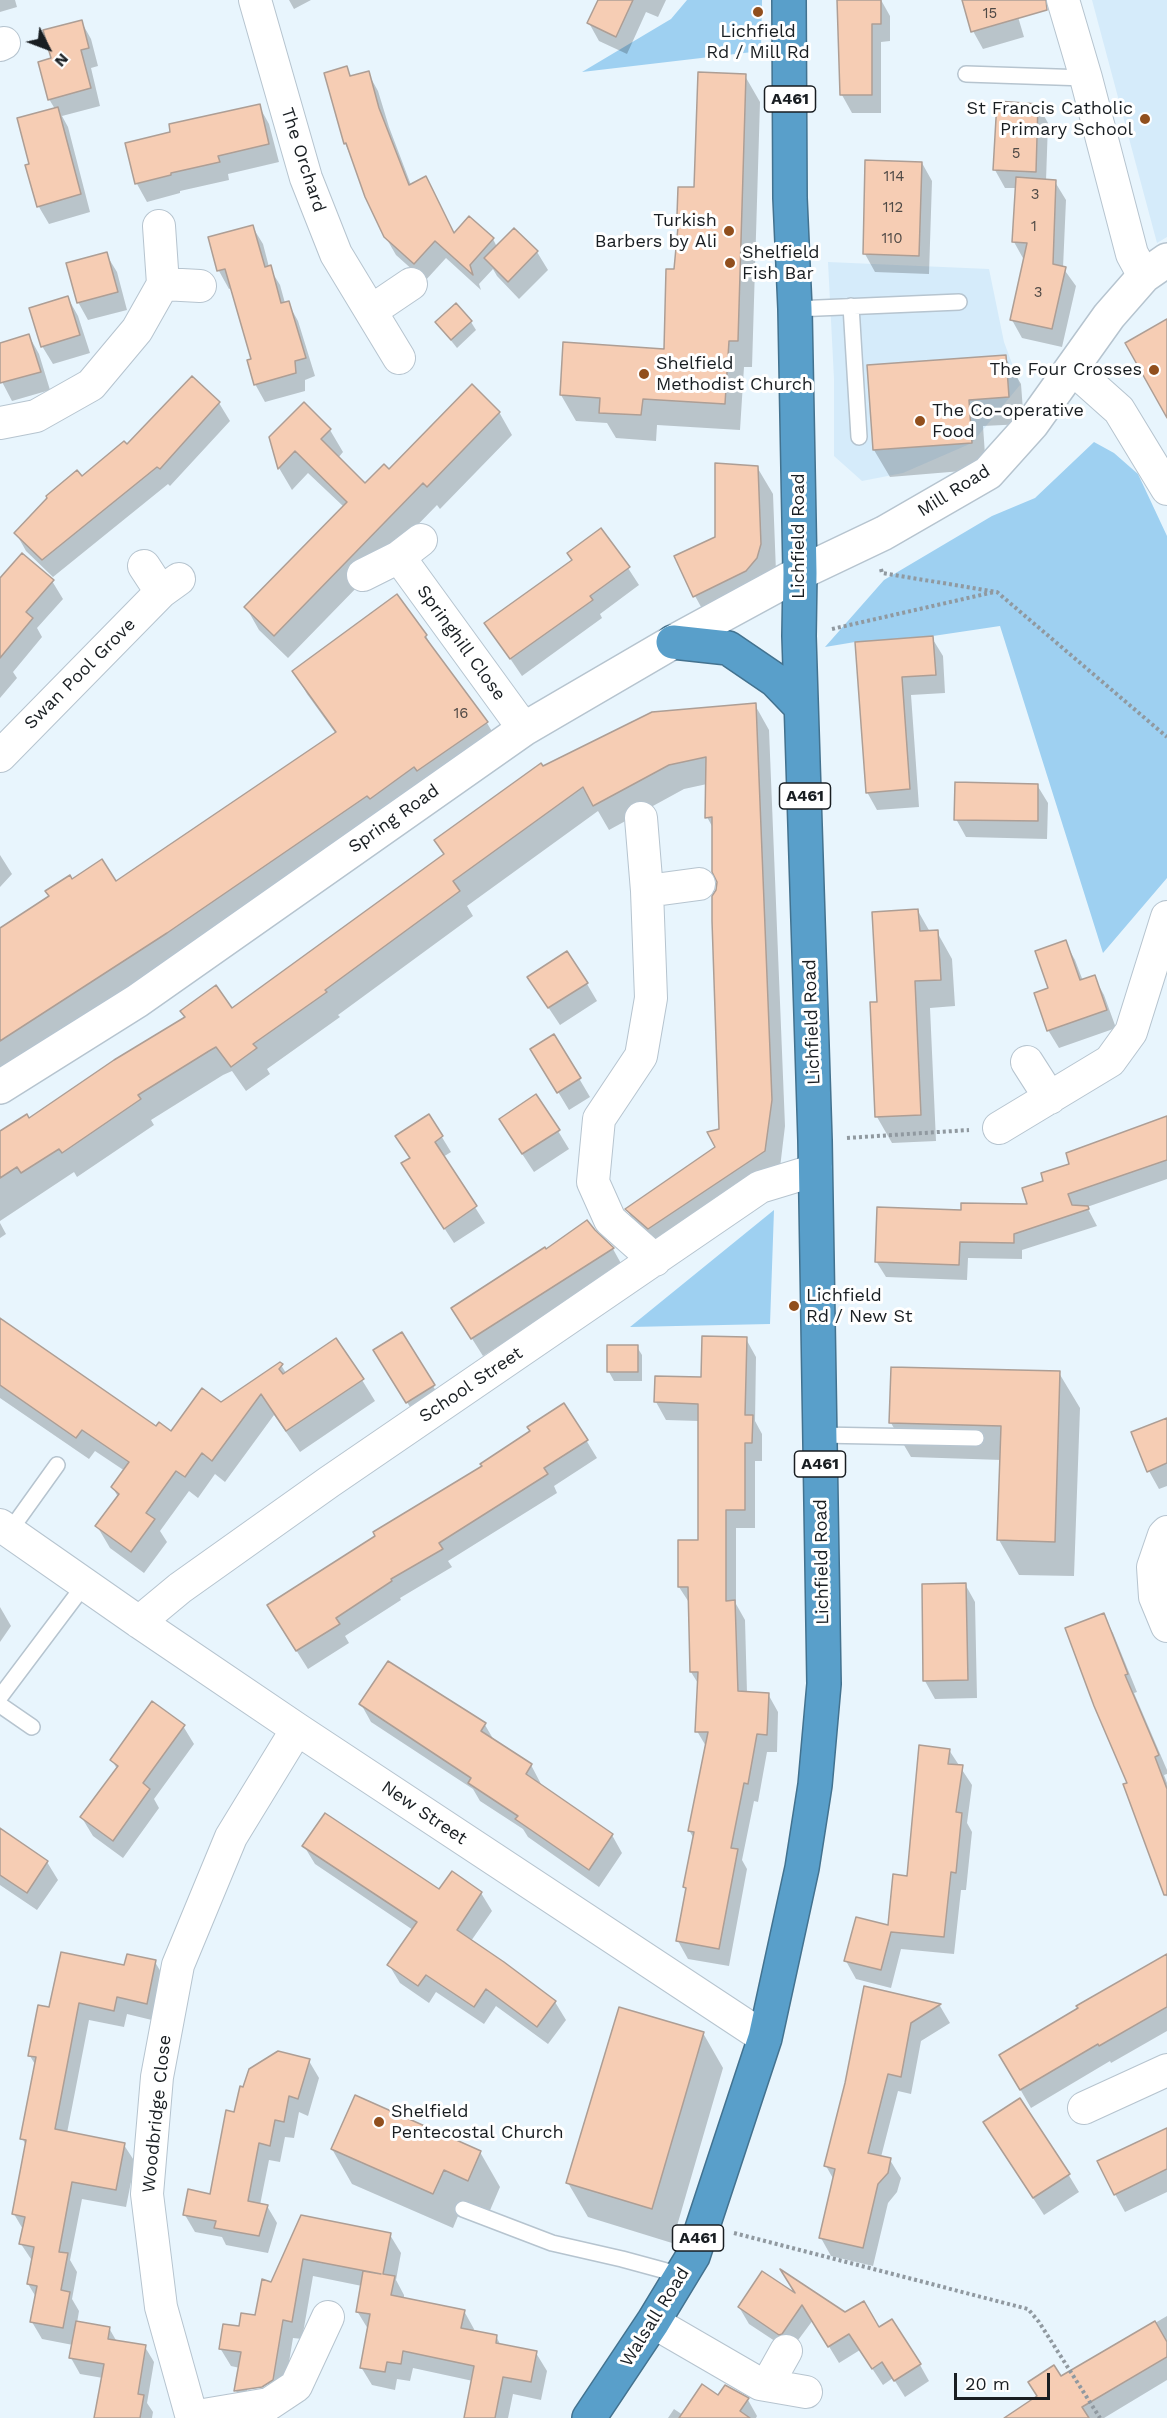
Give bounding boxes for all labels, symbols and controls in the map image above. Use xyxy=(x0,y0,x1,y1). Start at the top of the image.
marker: Lichfield Rd / Mill Rd xyxy=(751,5,765,19)
house number: 15 xyxy=(983,5,997,23)
north arrow xyxy=(18,18,78,78)
place label: Lichfield Rd / Mill Rd xyxy=(706,21,810,63)
text: N xyxy=(51,50,73,71)
road number: A461 xyxy=(764,86,816,112)
place label: St Francis Catholic Primary School xyxy=(967,98,1133,140)
street label: The Orchard xyxy=(276,105,330,215)
marker: St Francis Catholic Primary School xyxy=(1138,112,1152,126)
house number: 5 xyxy=(1012,145,1020,163)
house number: 114 xyxy=(884,168,904,186)
house number: 3 xyxy=(1031,186,1039,204)
house number: 112 xyxy=(883,199,903,217)
place label: Turkish Barbers by Ali xyxy=(595,210,717,252)
house number: 1 xyxy=(1031,218,1037,236)
marker: Turkish Barbers by Ali xyxy=(722,224,736,238)
house number: 110 xyxy=(881,230,903,248)
place label: Shelfield Fish Bar xyxy=(742,242,820,284)
marker: Shelfield Fish Bar xyxy=(723,256,737,270)
house number: 3 xyxy=(1034,284,1042,302)
place label: Shelfield Methodist Church xyxy=(656,353,813,395)
place label: The Four Crosses xyxy=(989,359,1142,381)
marker: The Four Crosses xyxy=(1147,363,1161,377)
marker: Shelfield Methodist Church xyxy=(637,367,651,381)
place label: The Co-operative Food xyxy=(932,400,1084,442)
marker: The Co-operative Food xyxy=(913,414,927,428)
street label: Mill Road xyxy=(914,460,994,522)
street label: Lichfield Road xyxy=(788,473,810,599)
street label: Springhill Close xyxy=(412,581,510,705)
street label: Swan Pool Grove xyxy=(20,614,140,734)
house number: 16 xyxy=(454,705,468,723)
street label: Spring Road xyxy=(345,780,443,858)
road number: A461 xyxy=(780,783,830,809)
street label: Lichfield Road xyxy=(799,959,825,1085)
place label: Lichfield Rd / New St xyxy=(806,1285,913,1328)
marker: Lichfield Rd / New St xyxy=(787,1299,801,1313)
street label: School Street xyxy=(415,1342,527,1428)
road number: A461 xyxy=(794,1451,846,1477)
street label: Lichfield Road xyxy=(810,1499,834,1625)
street label: New Street xyxy=(377,1776,471,1850)
street label: Woodbridge Close xyxy=(138,2034,176,2194)
place label: Shelfield Pentecostal Church xyxy=(391,2101,564,2144)
marker: Shelfield Pentecostal Church xyxy=(372,2115,386,2129)
road number: A461 xyxy=(672,2225,724,2251)
street label: Walsall Road xyxy=(616,2263,694,2371)
scale bar xyxy=(957,2361,1053,2399)
text: 20 m xyxy=(965,2373,1010,2394)

